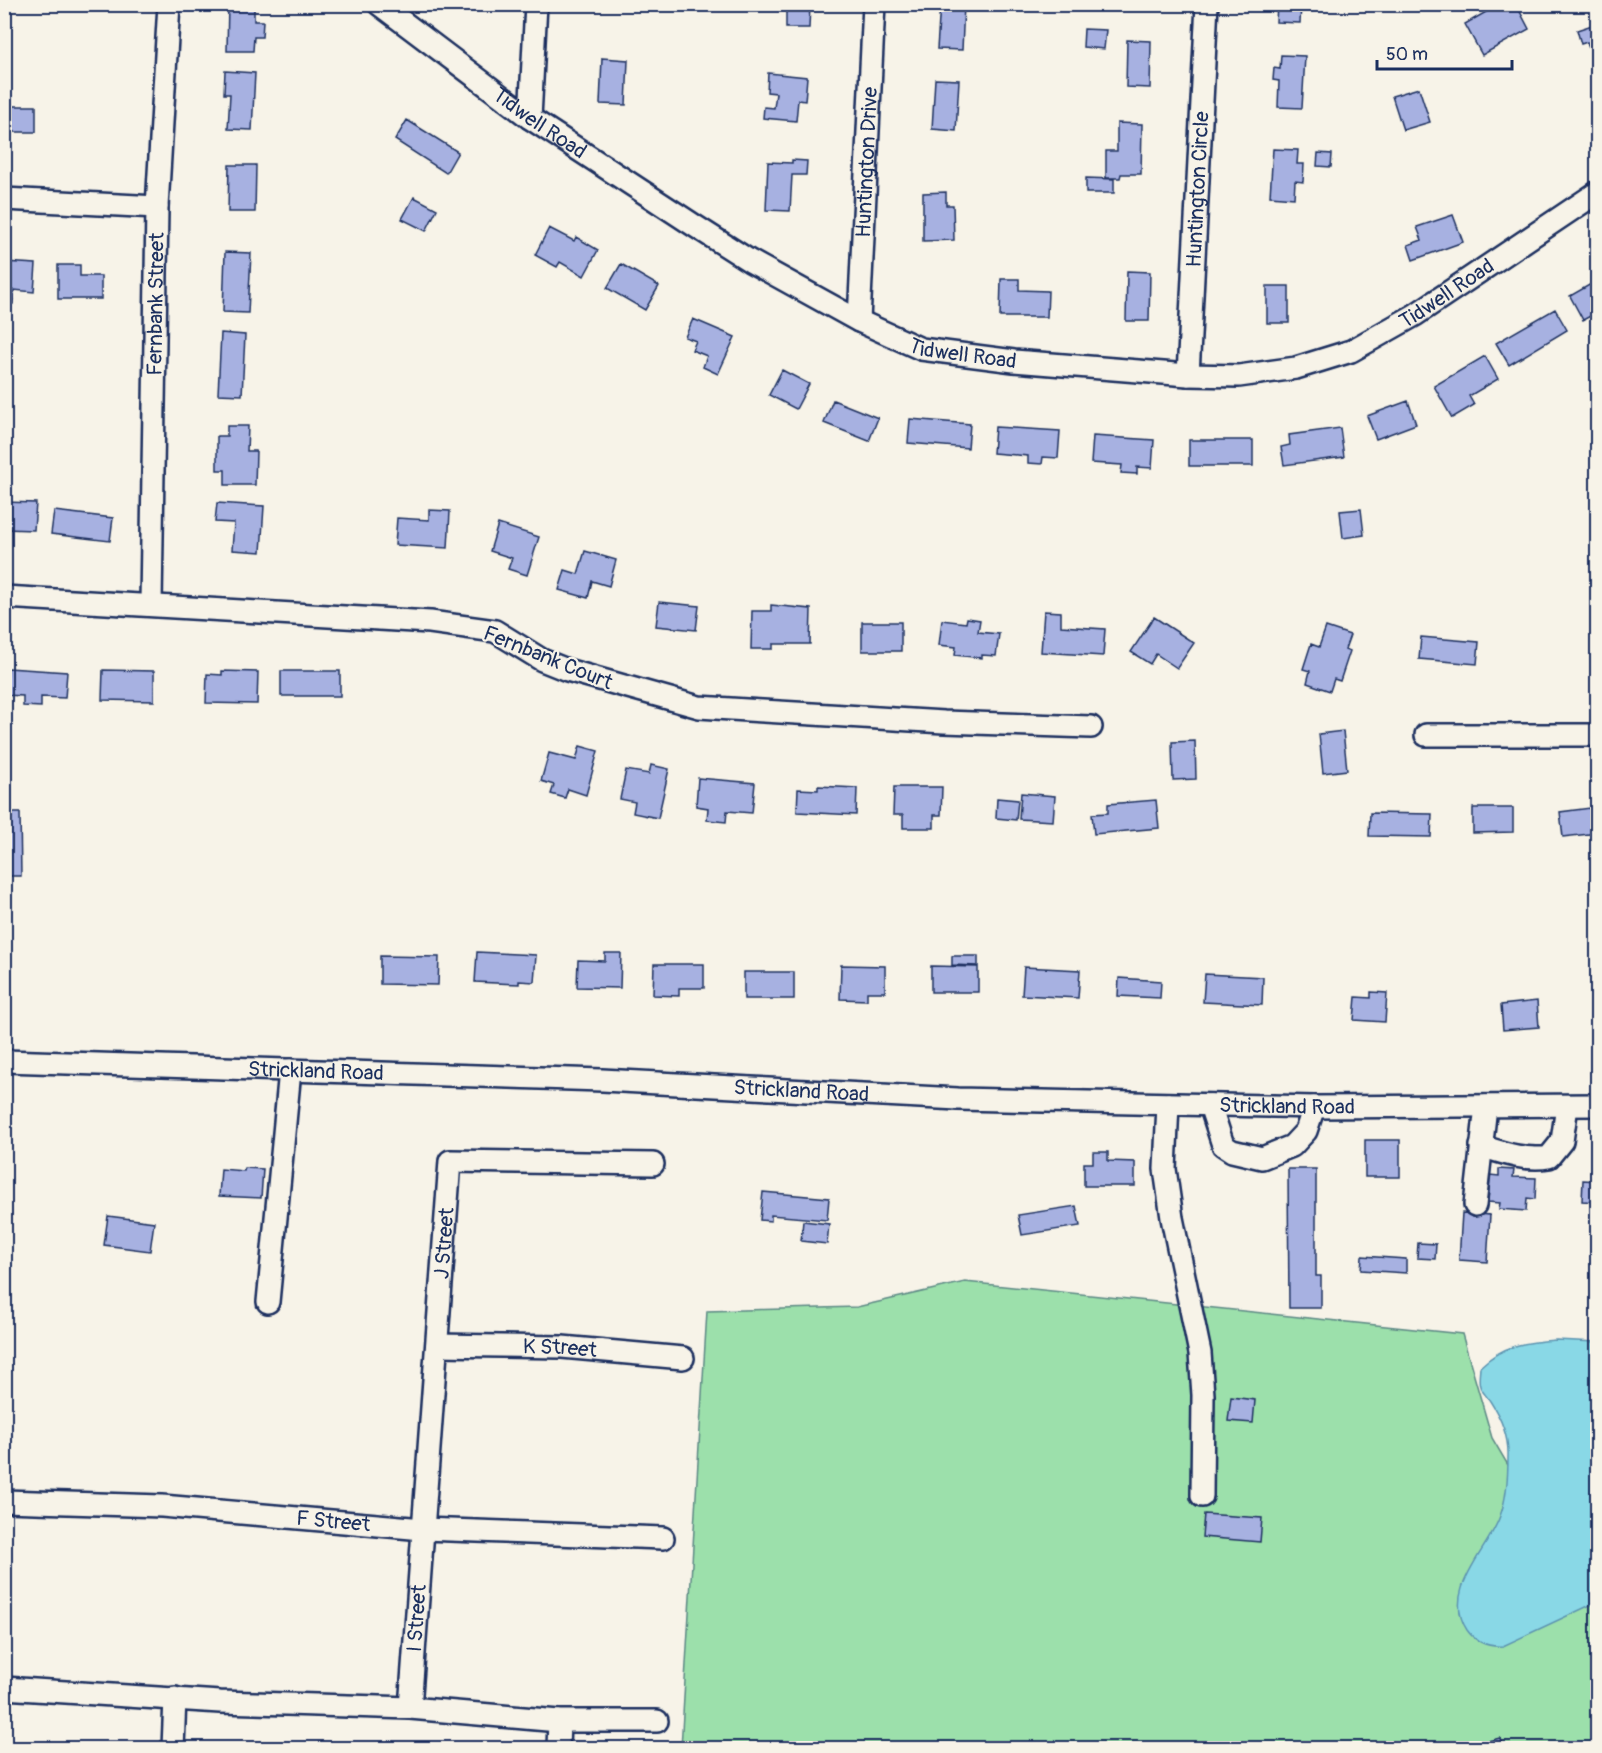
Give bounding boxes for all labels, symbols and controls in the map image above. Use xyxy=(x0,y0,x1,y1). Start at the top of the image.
scale bar xyxy=(1377,33,1512,71)
text: 50 m xyxy=(1386,43,1428,66)
street label: Tidwell Road xyxy=(487,81,592,165)
street label: Huntington Drive xyxy=(849,86,884,238)
street label: Huntington Circle xyxy=(1180,110,1215,268)
street label: Fernbank Street xyxy=(141,232,170,376)
street label: Tidwell Road xyxy=(1394,252,1499,335)
street label: Tidwell Road xyxy=(904,332,1018,375)
street label: Fernbank Court xyxy=(479,620,617,696)
street label: Strickland Road xyxy=(248,1055,384,1087)
street label: Strickland Road xyxy=(733,1074,870,1108)
street label: Strickland Road xyxy=(1219,1091,1355,1121)
street label: J Street xyxy=(428,1206,460,1280)
street label: K Street xyxy=(523,1333,599,1364)
street label: F Street xyxy=(295,1504,372,1538)
street label: I Street xyxy=(401,1583,433,1653)

